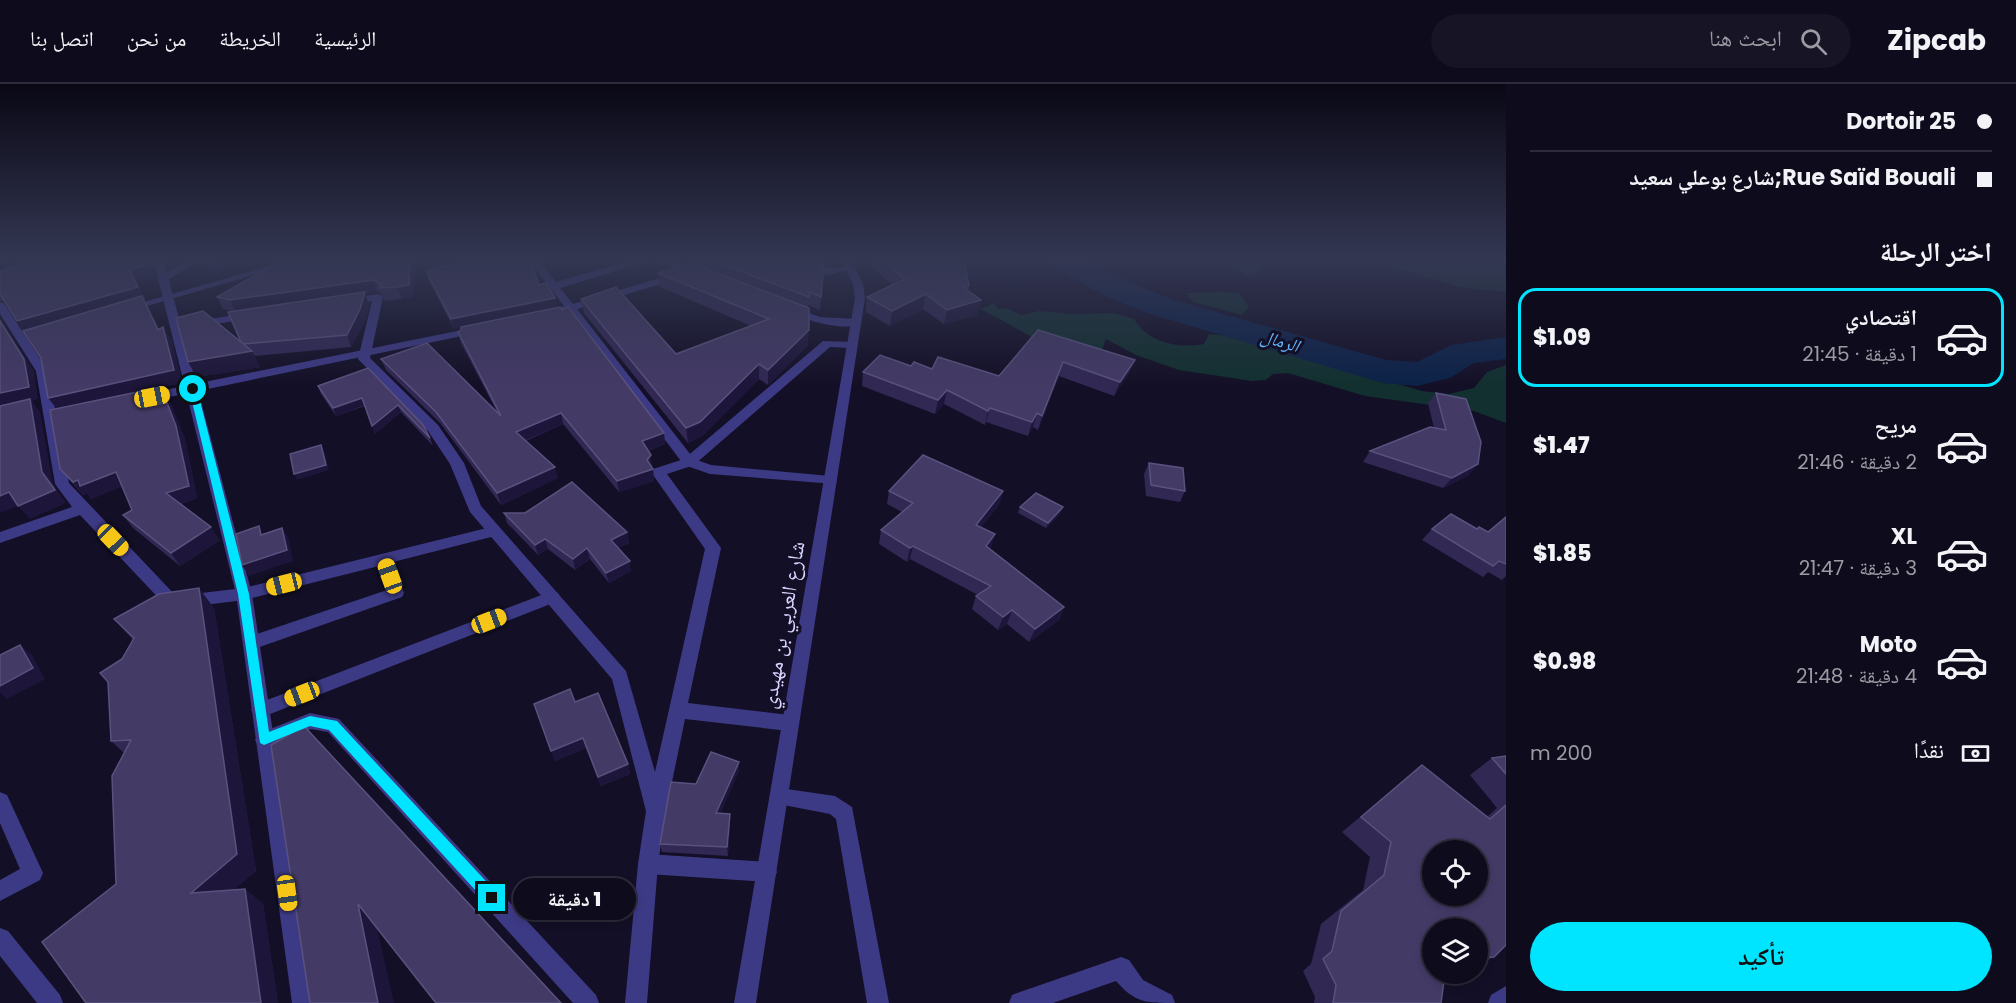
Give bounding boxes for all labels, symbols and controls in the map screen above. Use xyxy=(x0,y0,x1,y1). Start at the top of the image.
search box xyxy=(1431,14,1851,68)
text: Zipcab xyxy=(1887,21,1986,60)
text: ابحث هنا xyxy=(1709,23,1782,54)
text: اتصل بنا xyxy=(30,24,94,53)
text: من نحن xyxy=(127,24,186,53)
text: الخريطة xyxy=(219,24,281,53)
text: الرئيسية xyxy=(314,24,376,53)
icon: search xyxy=(1797,25,1830,58)
text: Dortoir 25 xyxy=(1846,106,1956,137)
text: Rue Saïd Bouali;شارع بوعلي سعيد xyxy=(1629,162,1956,193)
text: اختر الرحلة xyxy=(1880,233,1992,270)
text: اقتصادي xyxy=(1845,302,1917,333)
icon: car xyxy=(1935,311,1989,365)
text: $1.09 xyxy=(1533,322,1590,353)
water label: الرمال xyxy=(1258,323,1304,358)
text: 1 دقيقة · 21:45 xyxy=(1802,340,1917,368)
route start xyxy=(179,375,206,402)
car xyxy=(133,385,171,409)
text: مريح xyxy=(1874,410,1917,441)
icon: car xyxy=(1935,419,1989,473)
text: $1.47 xyxy=(1533,430,1589,461)
text: 2 دقيقة · 21:46 xyxy=(1797,448,1917,476)
car xyxy=(94,521,132,559)
text: XL xyxy=(1891,521,1917,552)
icon: car xyxy=(1935,527,1989,581)
text: $1.85 xyxy=(1533,538,1591,569)
street label: شارع العربي بن مهيدي xyxy=(753,539,814,711)
text: 3 دقيقة · 21:47 xyxy=(1799,554,1917,582)
car xyxy=(375,556,405,596)
car xyxy=(264,571,304,597)
car xyxy=(469,606,509,636)
text: Moto xyxy=(1860,629,1917,660)
icon: car xyxy=(1935,635,1989,689)
text: $0.98 xyxy=(1533,646,1596,677)
text: 4 دقيقة · 21:48 xyxy=(1796,662,1917,690)
car xyxy=(282,679,322,709)
text: نقدًا xyxy=(1914,735,1944,766)
icon: cash xyxy=(1959,737,1992,770)
text: 200 m xyxy=(1530,739,1593,767)
map controls xyxy=(1422,840,1488,984)
button: locate xyxy=(1422,840,1488,906)
car xyxy=(276,874,298,912)
callout: 1 دقيقة xyxy=(513,877,636,919)
route end xyxy=(478,884,505,911)
text: 1 دقيقة xyxy=(548,885,601,913)
button: layers xyxy=(1422,918,1488,984)
button: تأكيد xyxy=(1530,922,1992,991)

